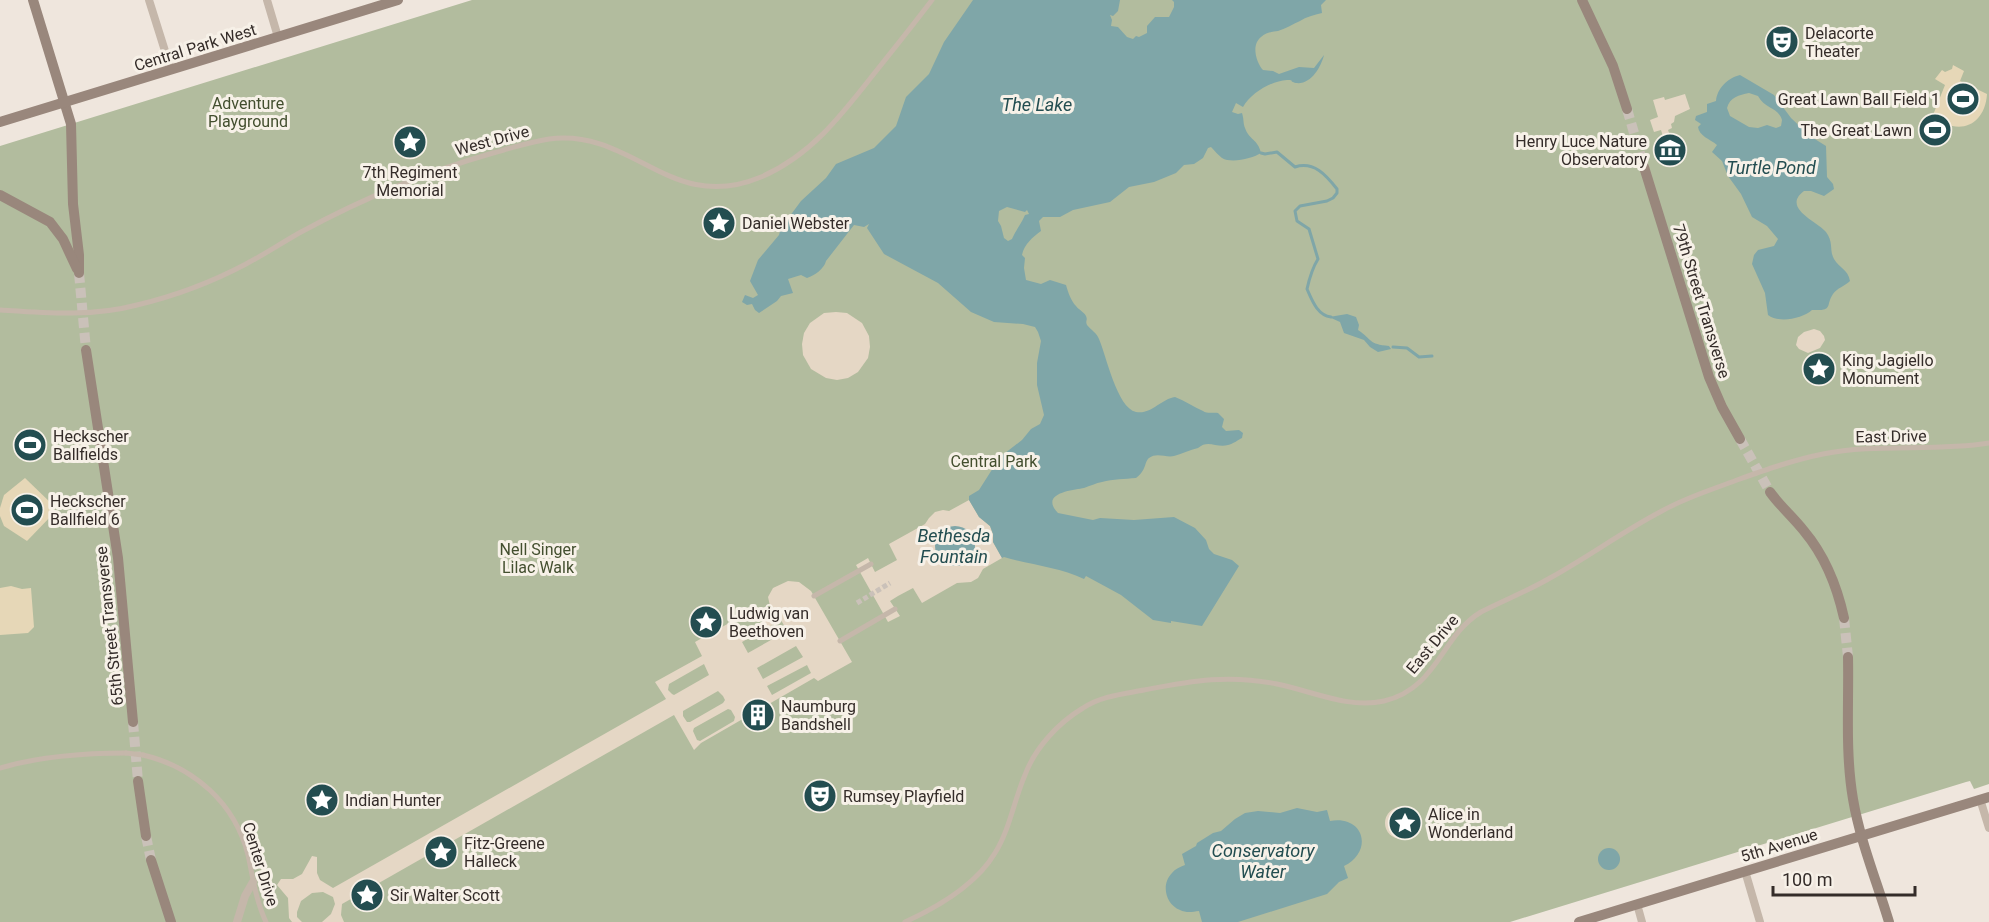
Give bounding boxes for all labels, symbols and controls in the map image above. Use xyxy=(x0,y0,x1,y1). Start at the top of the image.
street label: Central Park West xyxy=(132,20,259,75)
theatre icon: Delacorte Theater xyxy=(1764,24,1800,60)
place label: Delacorte Theater xyxy=(1805,24,1874,61)
sports icon: Great Lawn Ball Field 1 xyxy=(1945,81,1981,117)
place label: Great Lawn Ball Field 1 xyxy=(1778,90,1940,109)
park label: Adventure Playground xyxy=(208,94,288,131)
water label: The Lake xyxy=(1002,94,1072,115)
sports icon: The Great Lawn xyxy=(1917,112,1953,148)
street label: West Drive xyxy=(453,121,531,159)
place label: The Great Lawn xyxy=(1800,121,1912,140)
place icon: 7th Regiment Memorial xyxy=(392,124,428,160)
place label: Henry Luce Nature Observatory xyxy=(1515,132,1647,169)
museum icon: Henry Luce Nature Observatory xyxy=(1652,132,1688,168)
water label: Turtle Pond xyxy=(1726,157,1817,178)
place label: 7th Regiment Memorial xyxy=(363,163,457,200)
place icon: Daniel Webster xyxy=(701,205,737,241)
place label: Daniel Webster xyxy=(742,214,850,233)
street label: 79th Street Transverse xyxy=(1669,222,1734,380)
place icon: King Jagiello Monument xyxy=(1801,351,1837,387)
place label: King Jagiello Monument xyxy=(1842,351,1934,388)
street label: East Drive xyxy=(1855,426,1927,447)
sports icon: Heckscher Ballfields xyxy=(12,427,48,463)
place label: Heckscher Ballfields xyxy=(53,427,129,464)
park label: Central Park xyxy=(951,452,1038,471)
sports icon: Heckscher Ballfield 6 xyxy=(9,492,45,528)
place label: Heckscher Ballfield 6 xyxy=(50,492,126,529)
water label: Bethesda Fountain xyxy=(917,525,991,567)
park label: Nell Singer Lilac Walk xyxy=(500,540,577,577)
street label: 65th Street Transverse xyxy=(92,545,127,707)
place icon: Ludwig van Beethoven xyxy=(688,604,724,640)
place label: Ludwig van Beethoven xyxy=(729,604,809,641)
street label: East Drive xyxy=(1402,611,1463,678)
building icon: Naumburg Bandshell xyxy=(740,697,776,733)
place label: Naumburg Bandshell xyxy=(781,697,856,734)
theatre icon: Rumsey Playfield xyxy=(802,778,838,814)
place icon: Indian Hunter xyxy=(304,782,340,818)
place label: Rumsey Playfield xyxy=(843,787,964,806)
place label: Indian Hunter xyxy=(345,791,441,810)
place icon: Alice in Wonderland xyxy=(1387,805,1423,841)
place label: Alice in Wonderland xyxy=(1428,805,1513,842)
street label: Center Drive xyxy=(239,820,282,908)
street label: 5th Avenue xyxy=(1738,825,1820,866)
place icon: Fitz-Greene Halleck xyxy=(423,834,459,870)
place label: Fitz-Greene Halleck xyxy=(464,834,545,871)
water label: Conservatory Water xyxy=(1212,840,1315,882)
scale bar xyxy=(1773,859,1916,897)
text: 100 m xyxy=(1782,869,1833,890)
place icon: Sir Walter Scott xyxy=(349,877,385,913)
place label: Sir Walter Scott xyxy=(390,886,500,905)

